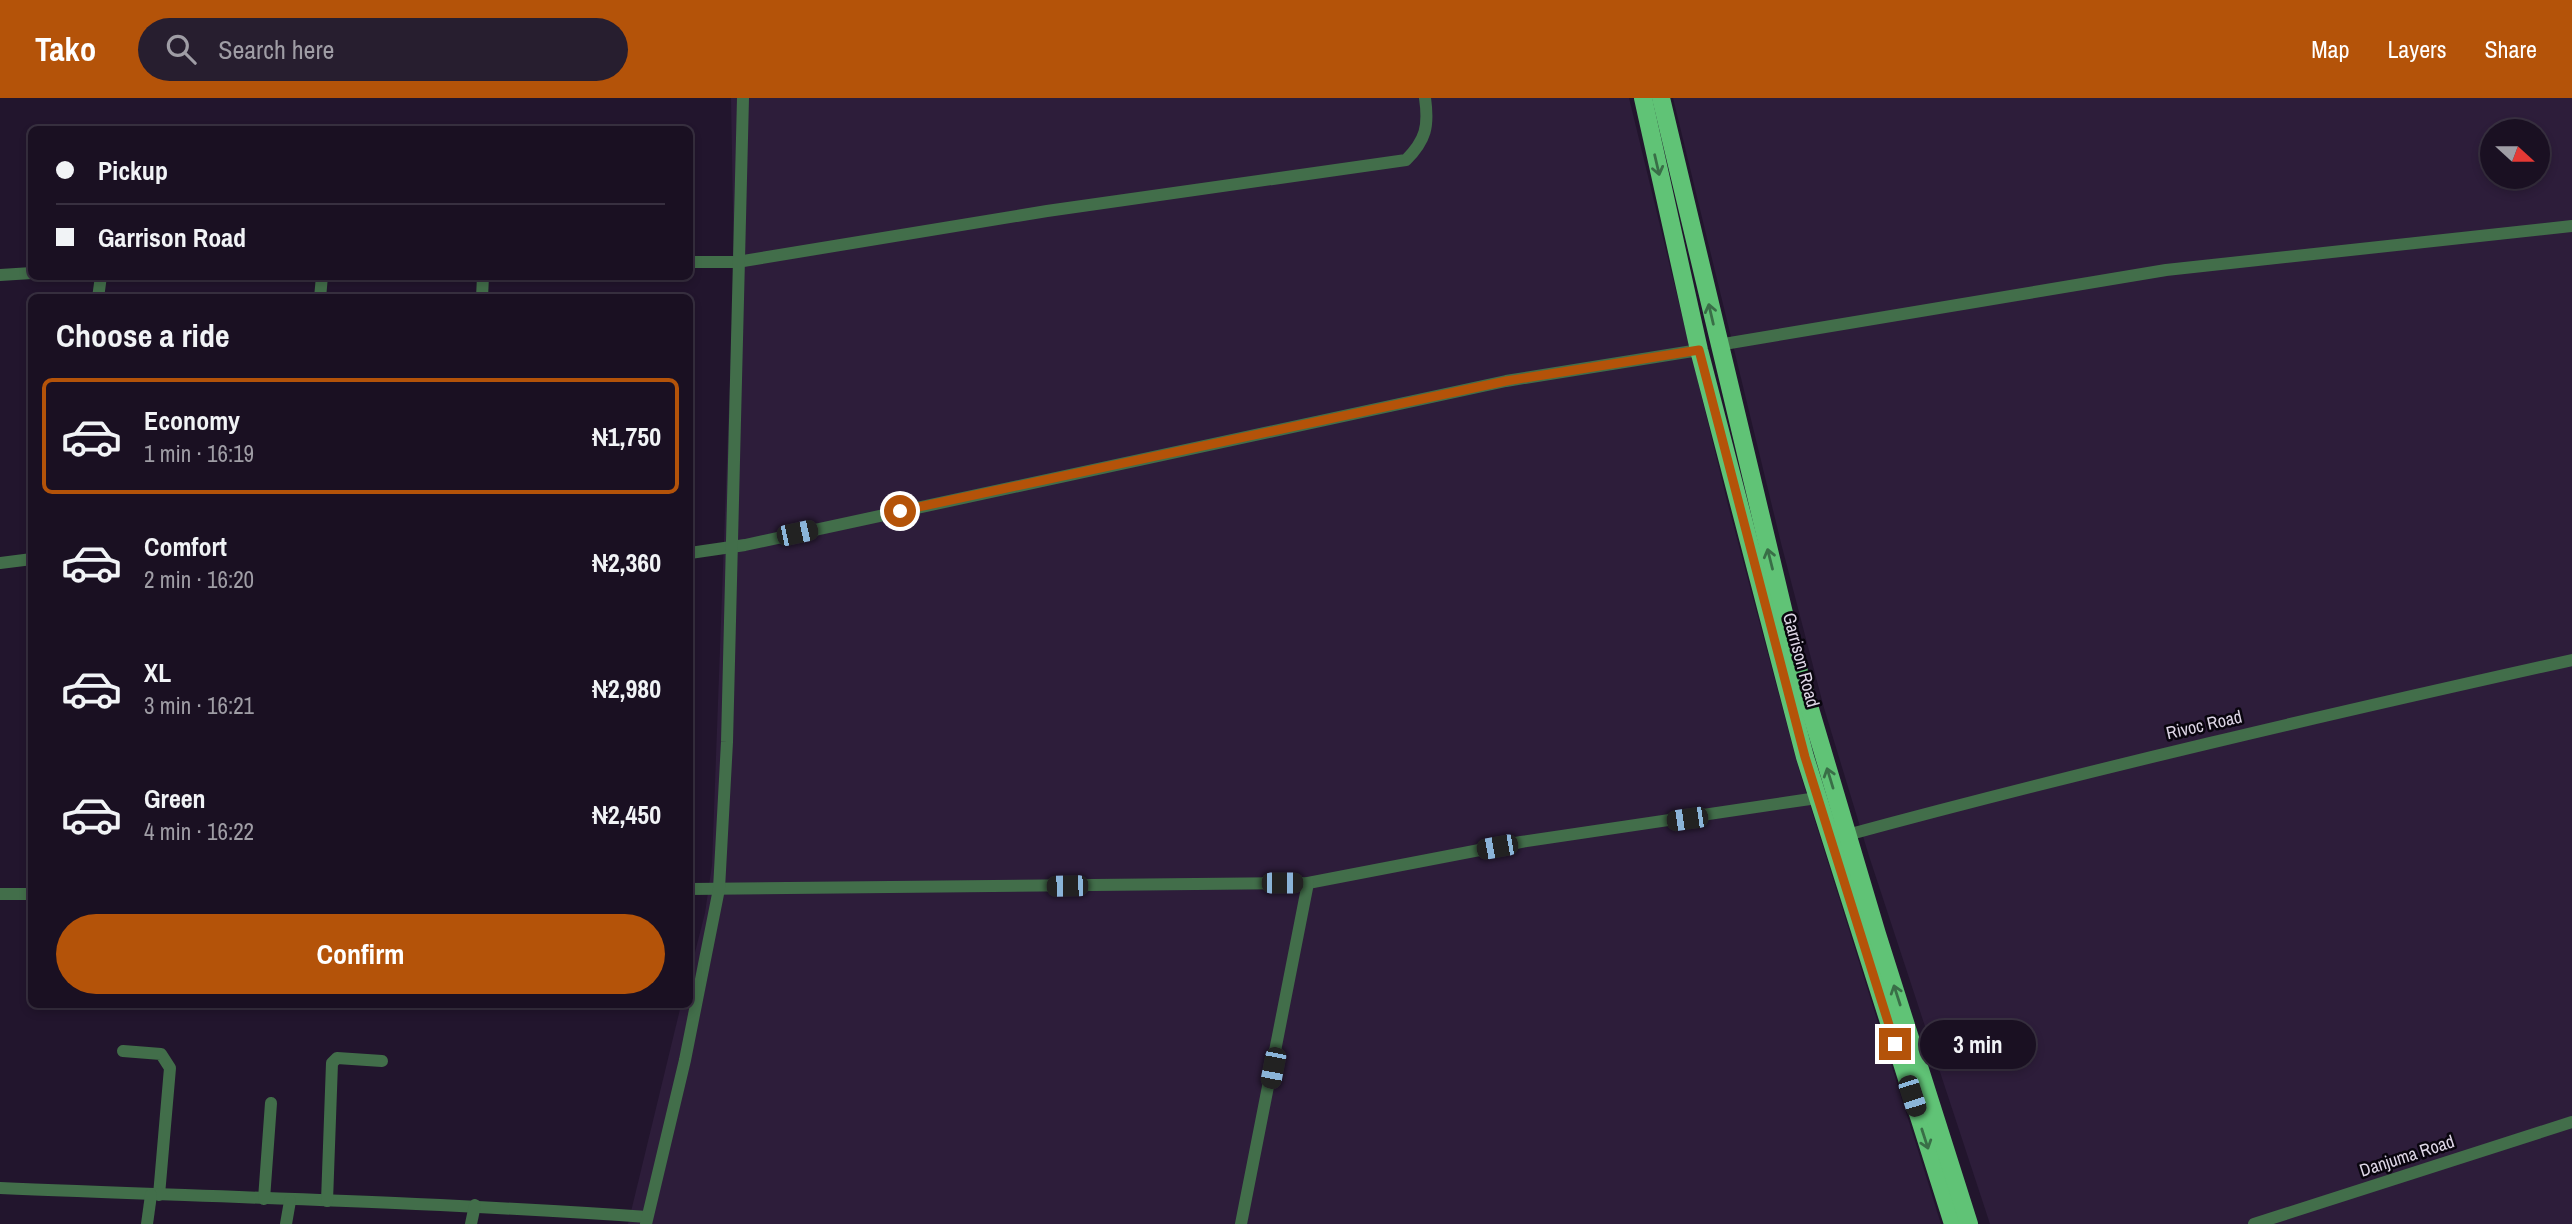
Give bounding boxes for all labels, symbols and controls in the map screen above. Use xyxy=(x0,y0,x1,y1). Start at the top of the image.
search box xyxy=(138,18,628,81)
text: Tako xyxy=(35,27,96,71)
icon: search xyxy=(162,30,200,68)
text: Search here xyxy=(218,32,334,67)
text: Map xyxy=(2311,33,2349,65)
text: Layers xyxy=(2387,33,2446,65)
text: Share xyxy=(2484,33,2537,65)
north arrow xyxy=(2480,119,2550,189)
map controls xyxy=(2480,119,2550,189)
text: Pickup xyxy=(98,153,168,188)
one-way arrow xyxy=(1651,153,1665,176)
text: Garrison Road xyxy=(98,220,246,255)
one-way arrow xyxy=(1703,303,1717,326)
text: Choose a ride xyxy=(56,314,230,357)
text: Economy xyxy=(144,403,240,438)
icon: car xyxy=(60,405,123,468)
text: ₦1,750 xyxy=(592,419,661,454)
text: 1 min · 16:19 xyxy=(144,438,254,469)
route start xyxy=(884,495,916,527)
car xyxy=(775,518,820,548)
text: Comfort xyxy=(144,529,227,564)
icon: car xyxy=(60,531,123,594)
text: ₦2,360 xyxy=(592,545,661,580)
one-way arrow xyxy=(1762,548,1776,571)
text: 2 min · 16:20 xyxy=(144,564,254,595)
street label: Garrison Road xyxy=(1777,610,1826,710)
text: XL xyxy=(144,655,171,690)
icon: car xyxy=(60,657,123,720)
text: ₦2,980 xyxy=(592,671,661,706)
text: 3 min · 16:21 xyxy=(144,690,254,721)
street label: Rivoc Road xyxy=(2164,704,2244,745)
one-way arrow xyxy=(1822,767,1835,789)
text: Green xyxy=(144,781,206,816)
icon: car xyxy=(60,783,123,846)
text: ₦2,450 xyxy=(592,797,661,832)
car xyxy=(1665,806,1710,832)
text: 4 min · 16:22 xyxy=(144,816,254,847)
car xyxy=(1475,833,1520,861)
car xyxy=(1262,873,1304,894)
car xyxy=(1046,875,1089,897)
button: Confirm xyxy=(56,914,665,994)
one-way arrow xyxy=(1890,985,1903,1007)
callout: 3 min xyxy=(1920,1020,2035,1068)
route end xyxy=(1879,1028,1911,1060)
text: 3 min xyxy=(1953,1029,2003,1060)
car xyxy=(1259,1045,1288,1091)
car xyxy=(1896,1073,1929,1119)
one-way arrow xyxy=(1920,1128,1933,1150)
street label: Danjuma Road xyxy=(2356,1128,2458,1183)

